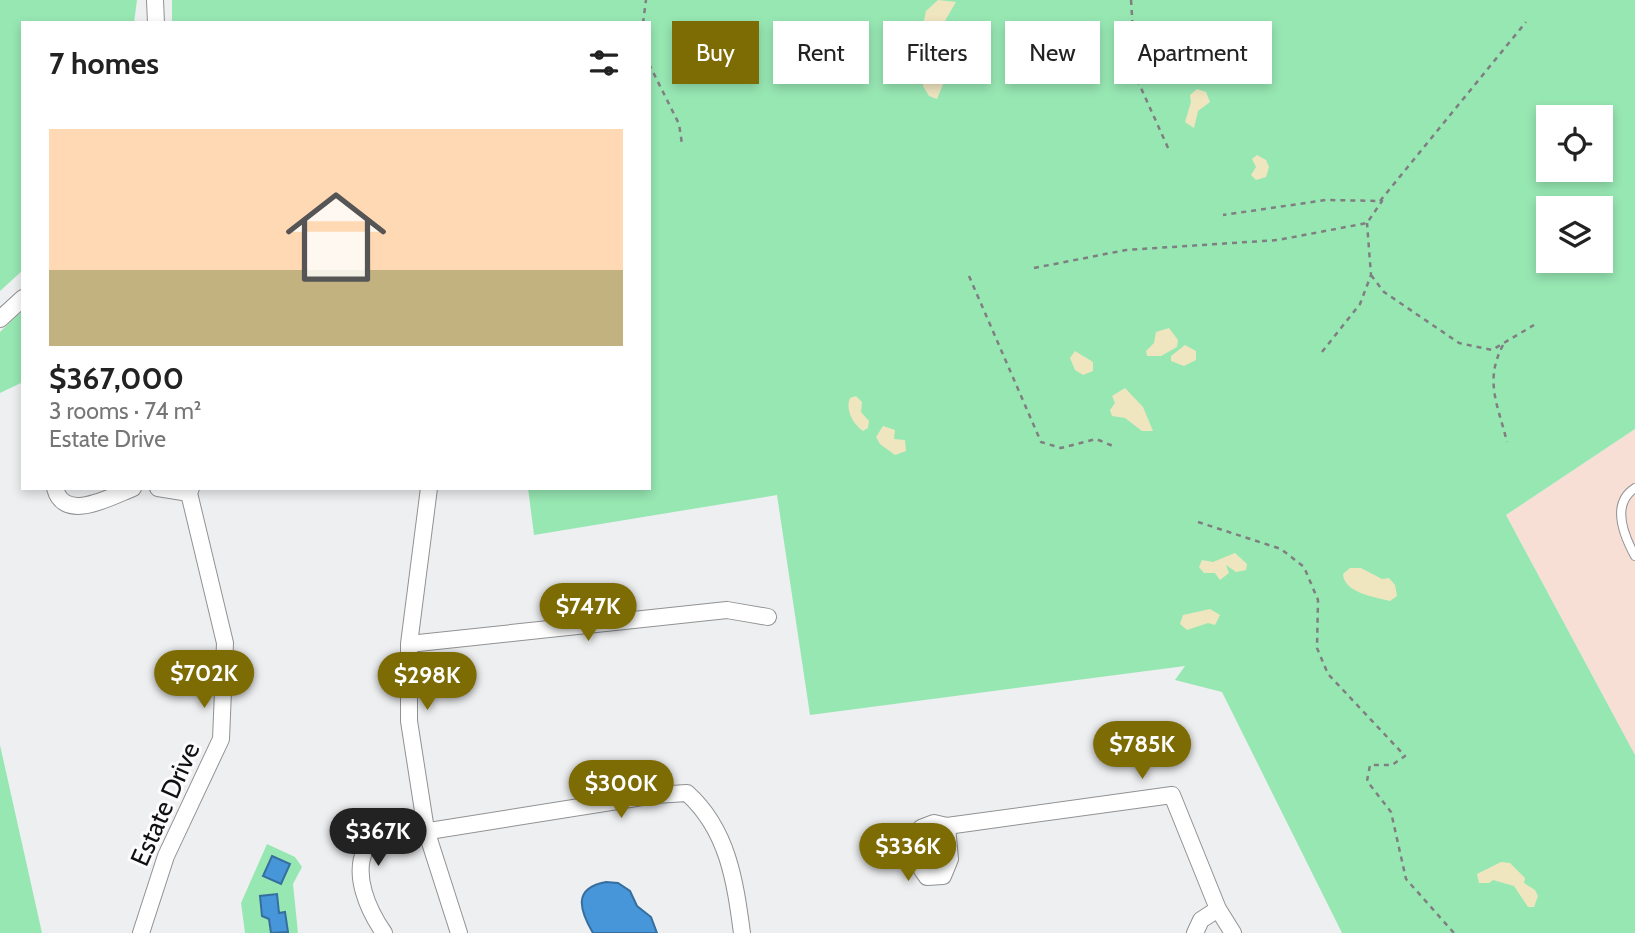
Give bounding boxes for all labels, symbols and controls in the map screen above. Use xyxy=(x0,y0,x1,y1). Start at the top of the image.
chip: Buy xyxy=(672,21,759,84)
chip: Rent xyxy=(773,21,869,84)
chip: Filters xyxy=(883,21,991,84)
chip: New xyxy=(1005,21,1100,84)
chip: Apartment xyxy=(1114,21,1272,84)
icon: filters xyxy=(585,44,623,82)
text: 7 homes xyxy=(49,45,159,82)
map controls xyxy=(1536,105,1613,273)
button: locate xyxy=(1536,105,1613,182)
icon: home xyxy=(273,174,399,300)
button: layers xyxy=(1536,196,1613,273)
text: $367,000 xyxy=(49,360,184,397)
text: 3 rooms · 74 m² xyxy=(49,397,201,425)
text: Estate Drive xyxy=(49,425,166,453)
pin: $747K xyxy=(539,584,637,643)
text: $747K xyxy=(556,592,620,620)
pin: $702K xyxy=(155,650,253,710)
pin: $298K xyxy=(378,652,476,712)
text: $702K xyxy=(170,659,238,687)
text: $298K xyxy=(394,661,460,689)
pin: $785K xyxy=(1093,722,1191,781)
text: $785K xyxy=(1109,730,1175,758)
street label: Estate Drive xyxy=(124,737,206,871)
pin: $300K xyxy=(572,760,670,820)
text: $300K xyxy=(585,769,657,797)
pin: $367K xyxy=(329,808,427,868)
text: $367K xyxy=(346,817,410,845)
pin: $336K xyxy=(859,824,957,883)
text: $336K xyxy=(875,832,941,860)

